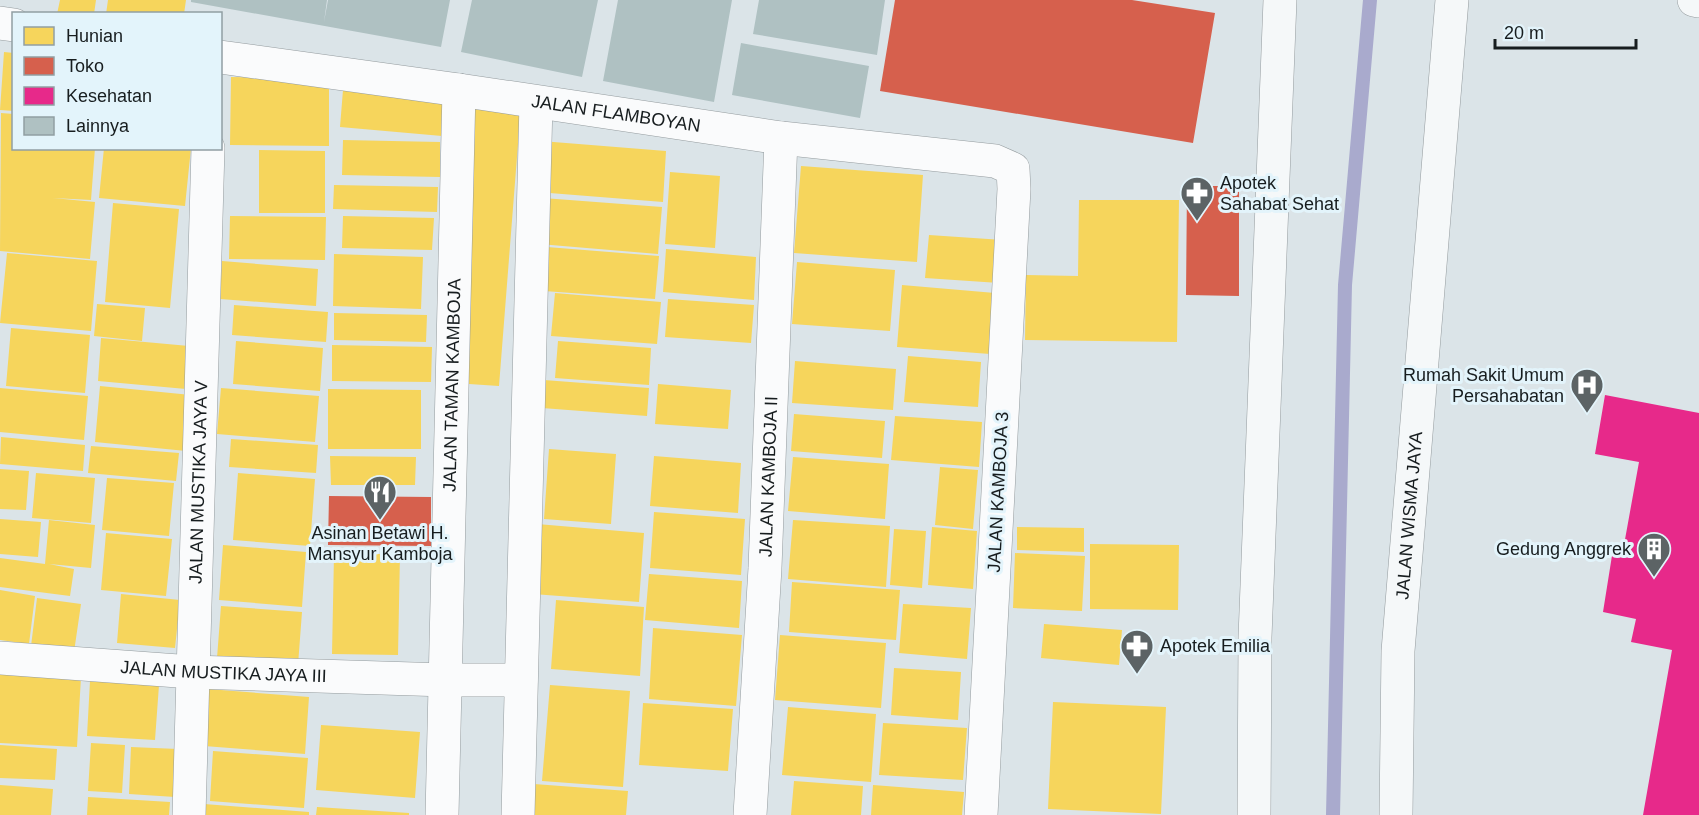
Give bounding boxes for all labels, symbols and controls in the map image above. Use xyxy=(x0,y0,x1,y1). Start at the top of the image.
legend xyxy=(12,12,222,150)
scale bar xyxy=(1495,12,1636,50)
text: 20 m xyxy=(1504,23,1544,43)
text: Hunian xyxy=(66,26,123,46)
text: Toko xyxy=(66,56,104,76)
text: Kesehatan xyxy=(66,86,152,106)
street label: JALAN FLAMBOYAN xyxy=(530,91,702,136)
text: Lainnya xyxy=(66,116,130,136)
place label: Apotek Sahabat Sehat xyxy=(1220,173,1339,214)
pharmacy icon: Apotek Sahabat Sehat xyxy=(1179,175,1215,222)
street label: JALAN TAMAN KAMBOJA xyxy=(440,278,465,492)
place label: Rumah Sakit Umum Persahabatan xyxy=(1403,365,1564,406)
hospital icon: Rumah Sakit Umum Persahabatan xyxy=(1569,367,1605,414)
street label: JALAN MUSTIKA JAYA V xyxy=(186,380,211,584)
street label: JALAN KAMBOJA II xyxy=(755,396,781,557)
street label: JALAN KAMBOJA 3 xyxy=(984,411,1012,573)
street label: JALAN WISMA JAYA xyxy=(1392,431,1426,600)
restaurant icon: Asinan Betawi H. Mansyur Kamboja xyxy=(362,474,398,521)
place label: Asinan Betawi H. Mansyur Kamboja xyxy=(307,523,454,564)
building icon: Gedung Anggrek xyxy=(1636,531,1672,578)
place label: Gedung Anggrek xyxy=(1496,539,1632,559)
pharmacy icon: Apotek Emilia xyxy=(1119,628,1155,675)
place label: Apotek Emilia xyxy=(1160,636,1271,656)
street label: JALAN MUSTIKA JAYA III xyxy=(120,657,327,686)

